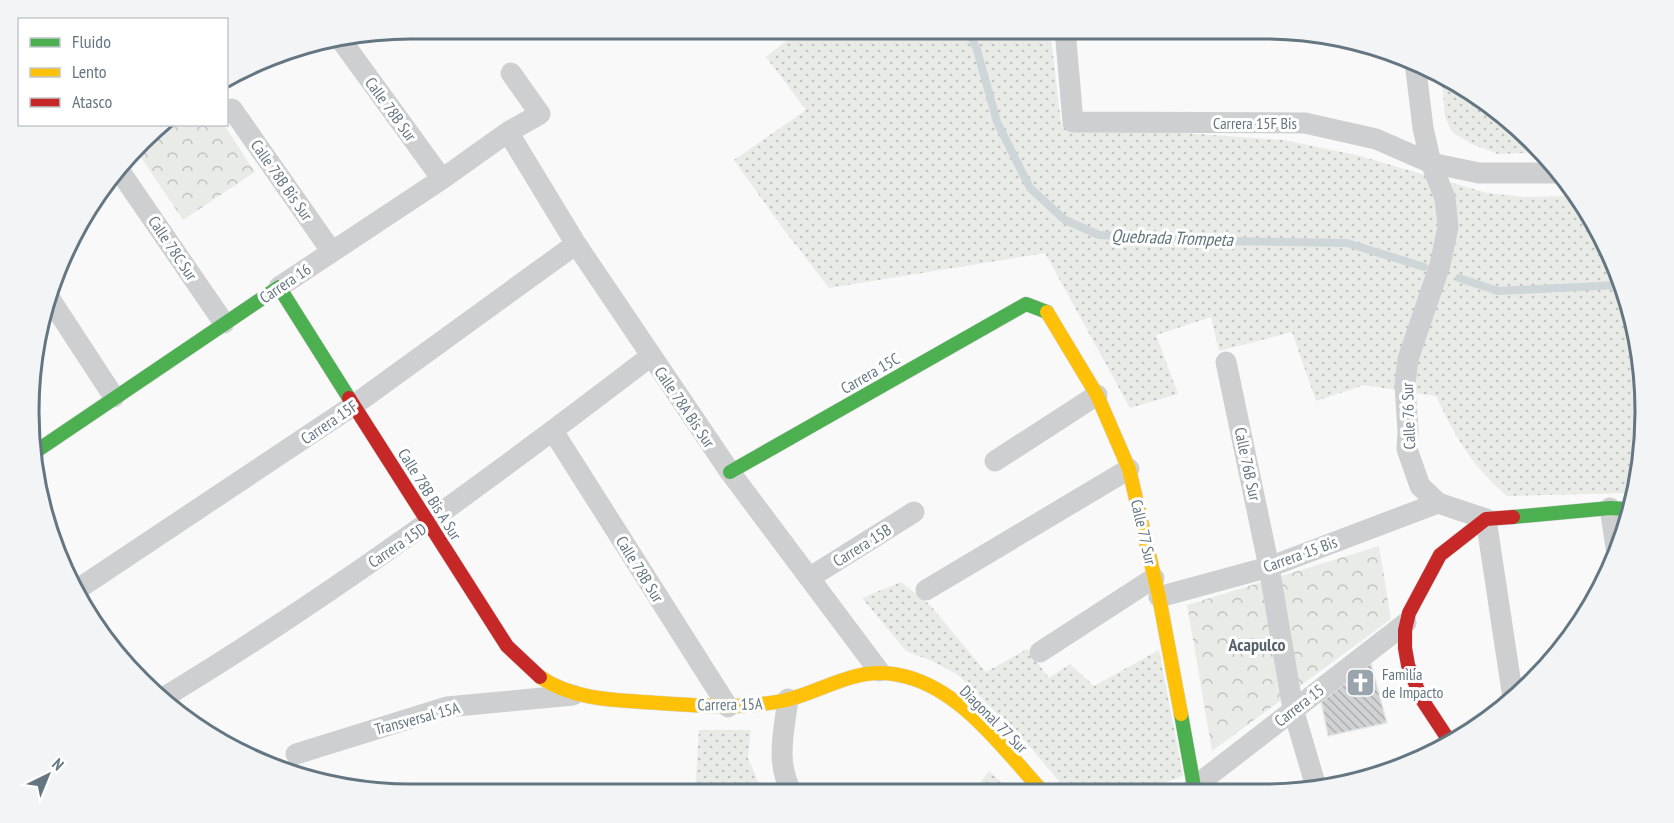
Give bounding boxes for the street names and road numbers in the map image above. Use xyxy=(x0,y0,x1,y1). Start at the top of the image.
street label: Calle 78B Sur xyxy=(361,73,421,146)
street label: Carrera 15F Bis xyxy=(1213,113,1297,133)
street label: Calle 78B Bis Sur xyxy=(247,136,318,225)
street label: Calle 78C Sur xyxy=(144,212,202,285)
street label: Carrera 16 xyxy=(256,259,314,307)
street label: Carrera 15C xyxy=(837,348,903,398)
street label: Calle 78A Bis Sur xyxy=(650,363,720,452)
street label: Calle 76 Sur xyxy=(1397,382,1419,450)
street label: Carrera 15F xyxy=(297,396,361,448)
street label: Calle 76B Sur xyxy=(1230,425,1266,503)
street label: Calle 78B Bis A Sur xyxy=(394,444,466,544)
street label: Calle 77 Sur xyxy=(1127,497,1161,567)
street label: Carrera 15D xyxy=(364,518,430,572)
street label: Carrera 15B xyxy=(829,519,895,571)
street label: Carrera 15 Bis xyxy=(1260,531,1340,577)
street label: Calle 78B Sur xyxy=(612,532,669,606)
street label: Carrera 15 xyxy=(1270,679,1328,731)
street label: Diagonal 77 Sur xyxy=(956,681,1033,758)
street label: Carrera 15A xyxy=(697,693,763,715)
street label: Transversal 15A xyxy=(372,697,462,739)

